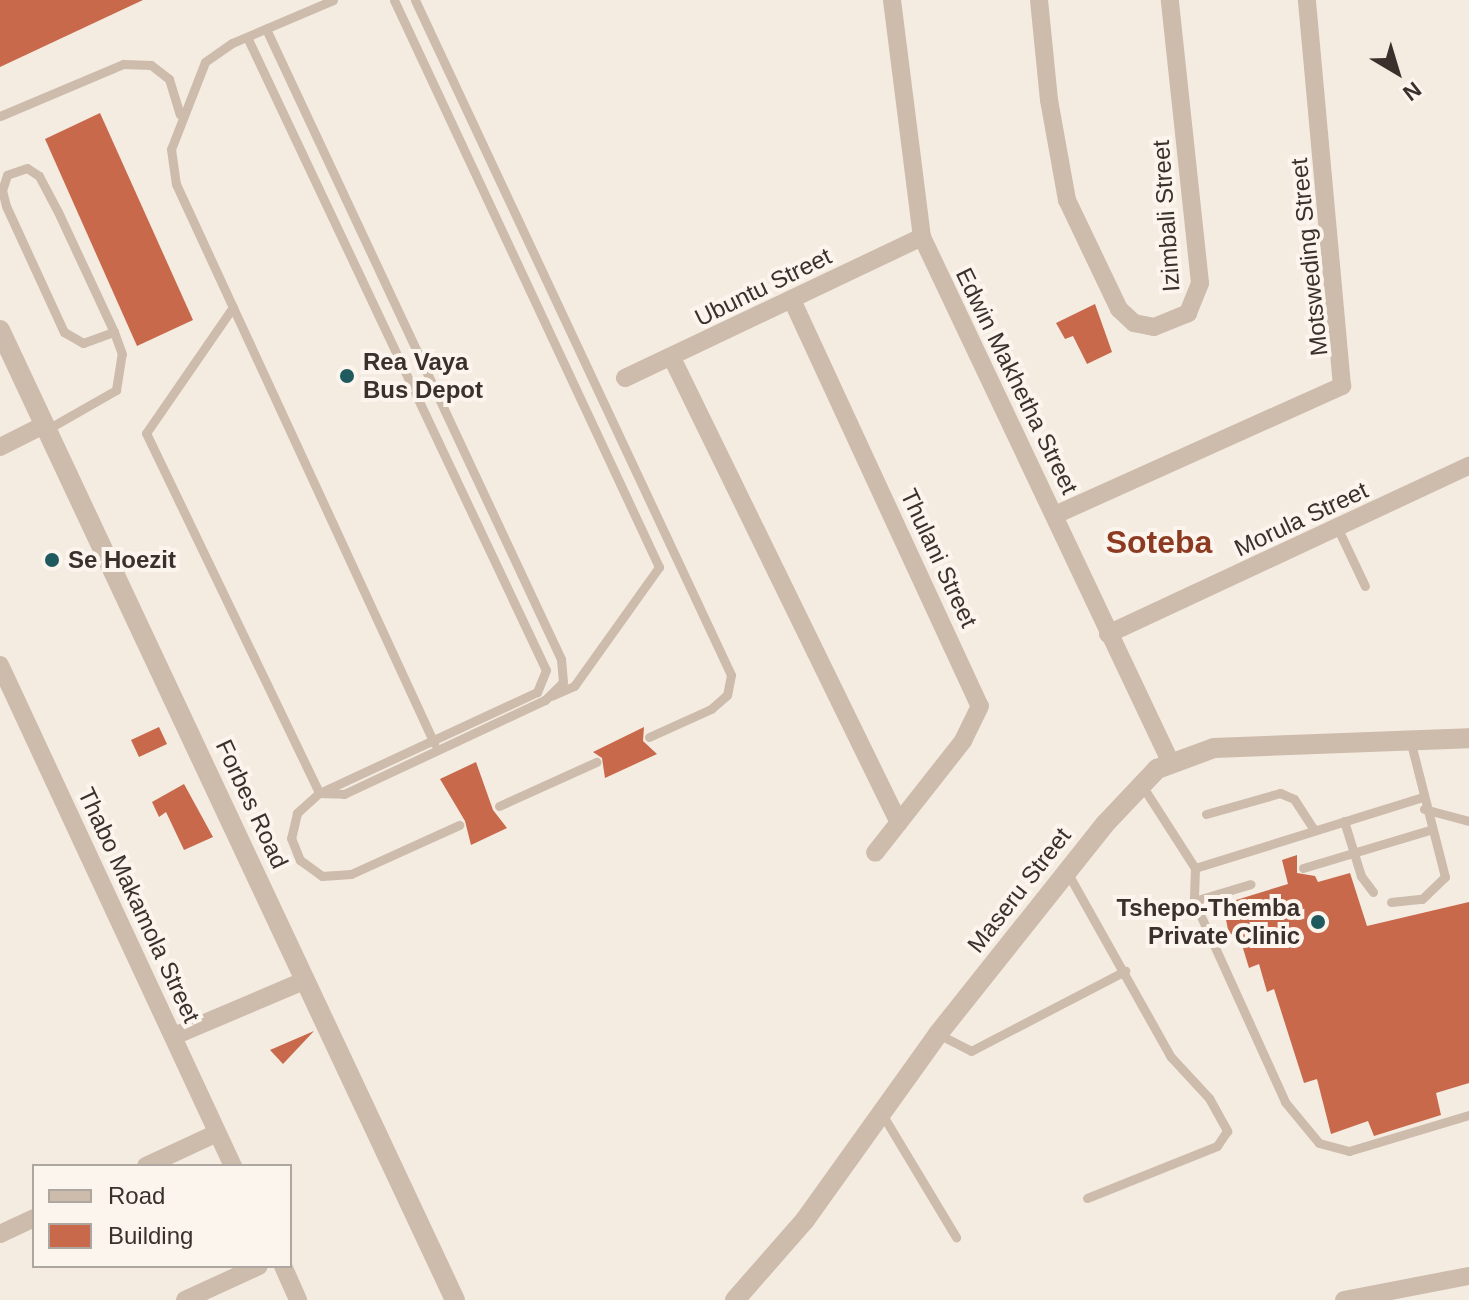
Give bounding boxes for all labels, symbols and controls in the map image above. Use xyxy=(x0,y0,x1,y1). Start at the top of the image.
north arrow xyxy=(1357,32,1437,112)
text: N xyxy=(1398,77,1426,106)
street label: Izimbali Street xyxy=(1146,139,1186,293)
street label: Motsweding Street xyxy=(1284,157,1334,357)
street label: Ubuntu Street xyxy=(690,242,836,332)
street label: Edwin Makhetha Street xyxy=(950,263,1084,499)
place label: Rea Vaya Bus Depot xyxy=(363,348,483,404)
marker: Rea Vaya Bus Depot xyxy=(338,367,356,385)
street label: Morula Street xyxy=(1230,476,1372,562)
street label: Thulani Street xyxy=(894,484,984,632)
district label: Soteba xyxy=(1106,523,1212,561)
place label: Se Hoezit xyxy=(68,546,176,574)
marker: Se Hoezit xyxy=(43,551,61,569)
street label: Forbes Road xyxy=(210,735,294,873)
street label: Thabo Makamola Street xyxy=(72,783,206,1027)
street label: Maseru Street xyxy=(961,822,1077,958)
place label: Tshepo-Themba Private Clinic xyxy=(1116,894,1300,950)
marker: Tshepo-Themba Private Clinic xyxy=(1307,911,1329,933)
legend xyxy=(32,1164,292,1268)
text: Road xyxy=(108,1182,165,1209)
text: Building xyxy=(108,1222,193,1249)

